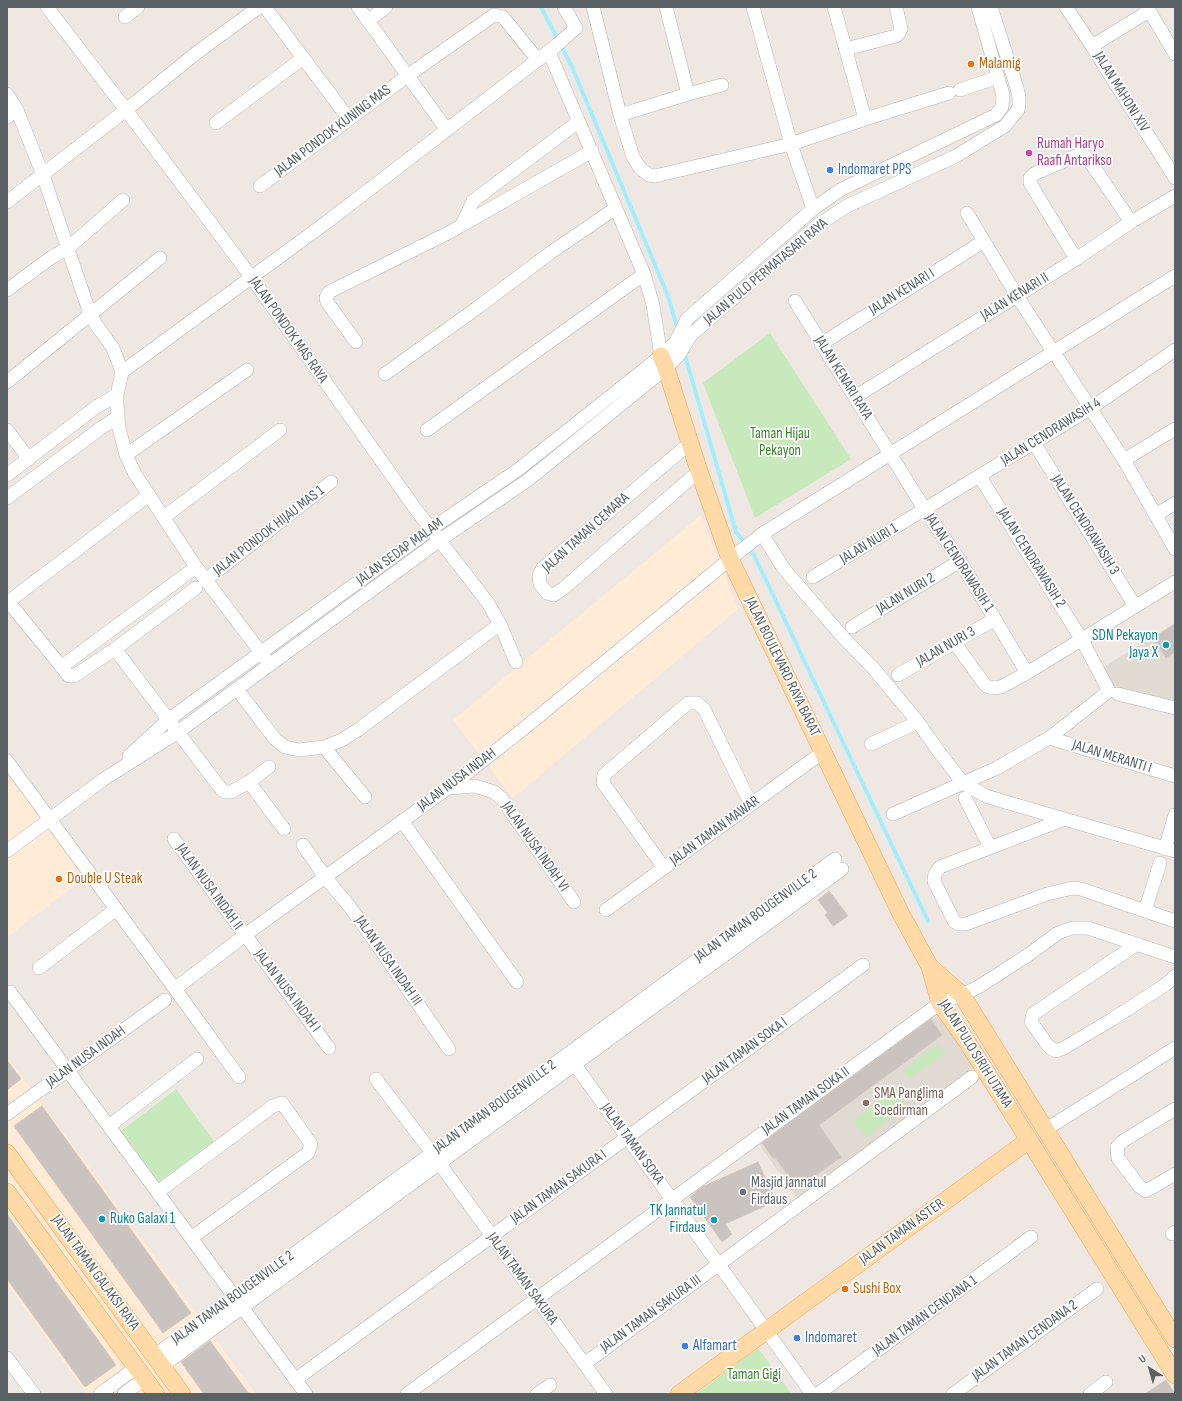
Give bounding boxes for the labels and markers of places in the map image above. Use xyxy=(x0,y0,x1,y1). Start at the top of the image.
place label: Malamig xyxy=(979,55,1021,73)
marker: Malamig xyxy=(966,59,976,69)
place label: Rumah Haryo Raafi Antarikso xyxy=(1037,135,1112,170)
marker: Rumah Haryo Raafi Antarikso xyxy=(1024,148,1034,158)
place label: Indomaret PPS xyxy=(838,161,911,179)
marker: Indomaret PPS xyxy=(825,165,835,175)
place label: SDN Pekayon Jaya X xyxy=(1092,627,1158,662)
marker: SDN Pekayon Jaya X xyxy=(1161,640,1171,650)
place label: Double U Steak xyxy=(67,870,143,888)
marker: Double U Steak xyxy=(54,874,64,884)
place label: SMA Panglima Soedirman xyxy=(874,1085,944,1120)
marker: SMA Panglima Soedirman xyxy=(861,1098,871,1108)
place label: Masjid Jannatul Firdaus xyxy=(751,1174,826,1209)
marker: Masjid Jannatul Firdaus xyxy=(738,1187,748,1197)
place label: TK Jannatul Firdaus xyxy=(650,1202,706,1237)
place label: Ruko Galaxi 1 xyxy=(110,1210,175,1228)
marker: Ruko Galaxi 1 xyxy=(97,1214,107,1224)
marker: TK Jannatul Firdaus xyxy=(709,1215,719,1225)
place label: Sushi Box xyxy=(853,1280,901,1298)
marker: Sushi Box xyxy=(840,1284,850,1294)
place label: Indomaret xyxy=(805,1329,857,1347)
marker: Indomaret xyxy=(792,1333,802,1343)
place label: Alfamart xyxy=(693,1337,737,1355)
marker: Alfamart xyxy=(680,1341,690,1351)

